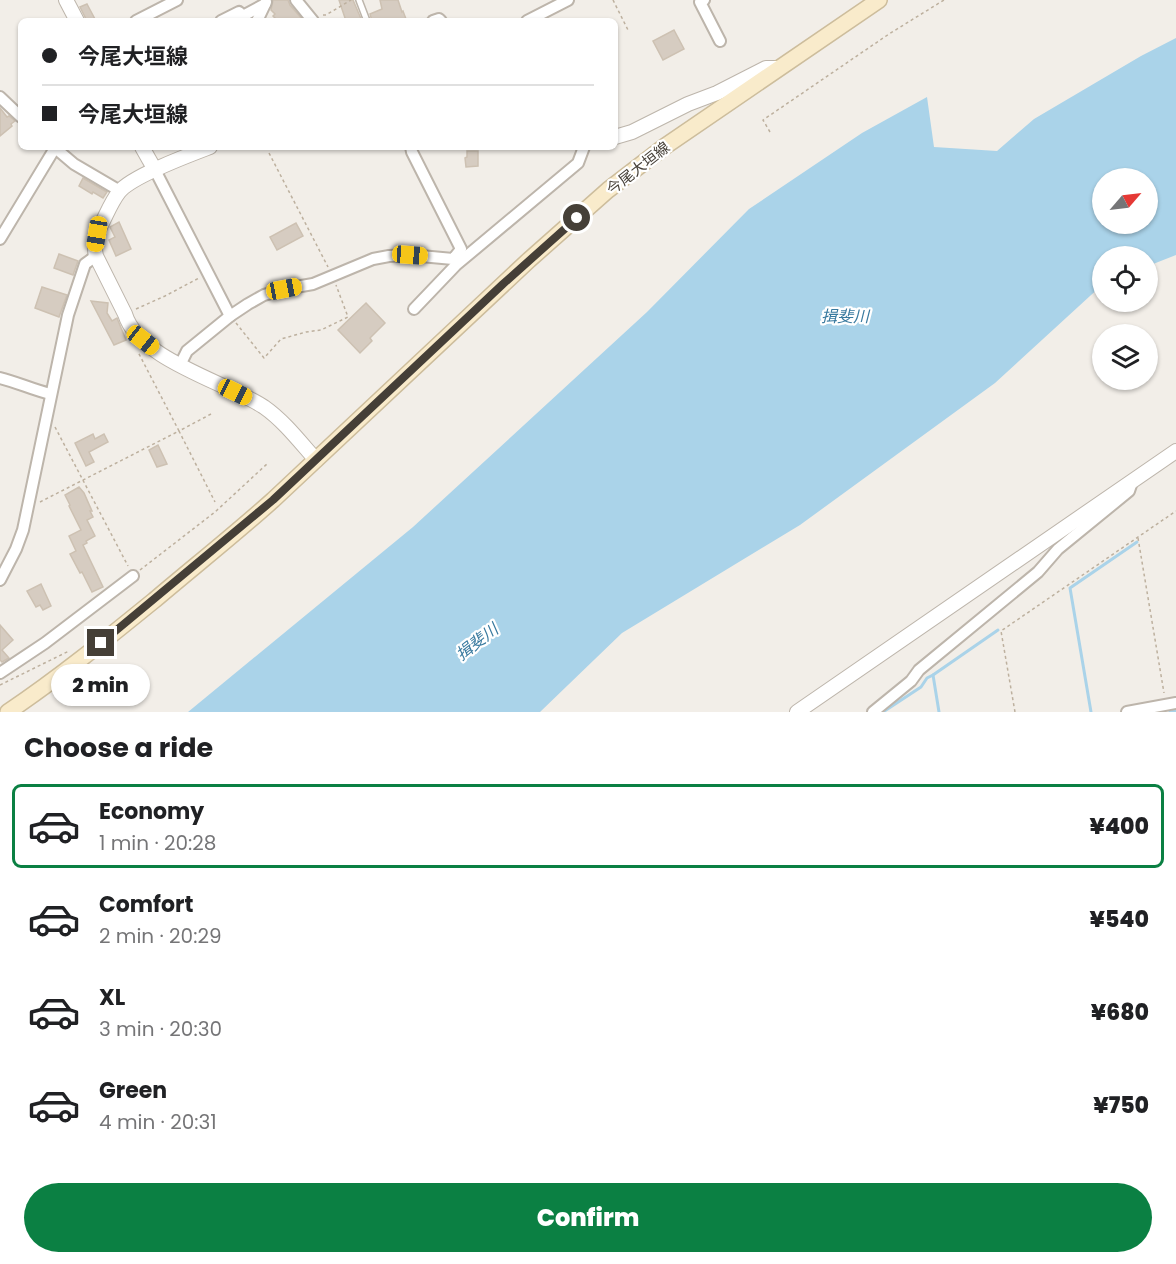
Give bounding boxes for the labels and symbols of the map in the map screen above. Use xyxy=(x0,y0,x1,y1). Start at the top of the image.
street label: 今尾大垣線 xyxy=(602,137,674,199)
north arrow xyxy=(1092,168,1158,234)
route start xyxy=(563,204,590,231)
car xyxy=(85,215,109,253)
car xyxy=(391,245,429,265)
car xyxy=(265,277,303,301)
water label: 揖斐川 xyxy=(821,305,871,328)
car xyxy=(123,322,163,358)
car xyxy=(215,376,255,408)
water label: 揖斐川 xyxy=(451,617,505,666)
route end xyxy=(87,629,114,656)
callout: 2 min xyxy=(51,664,150,706)

